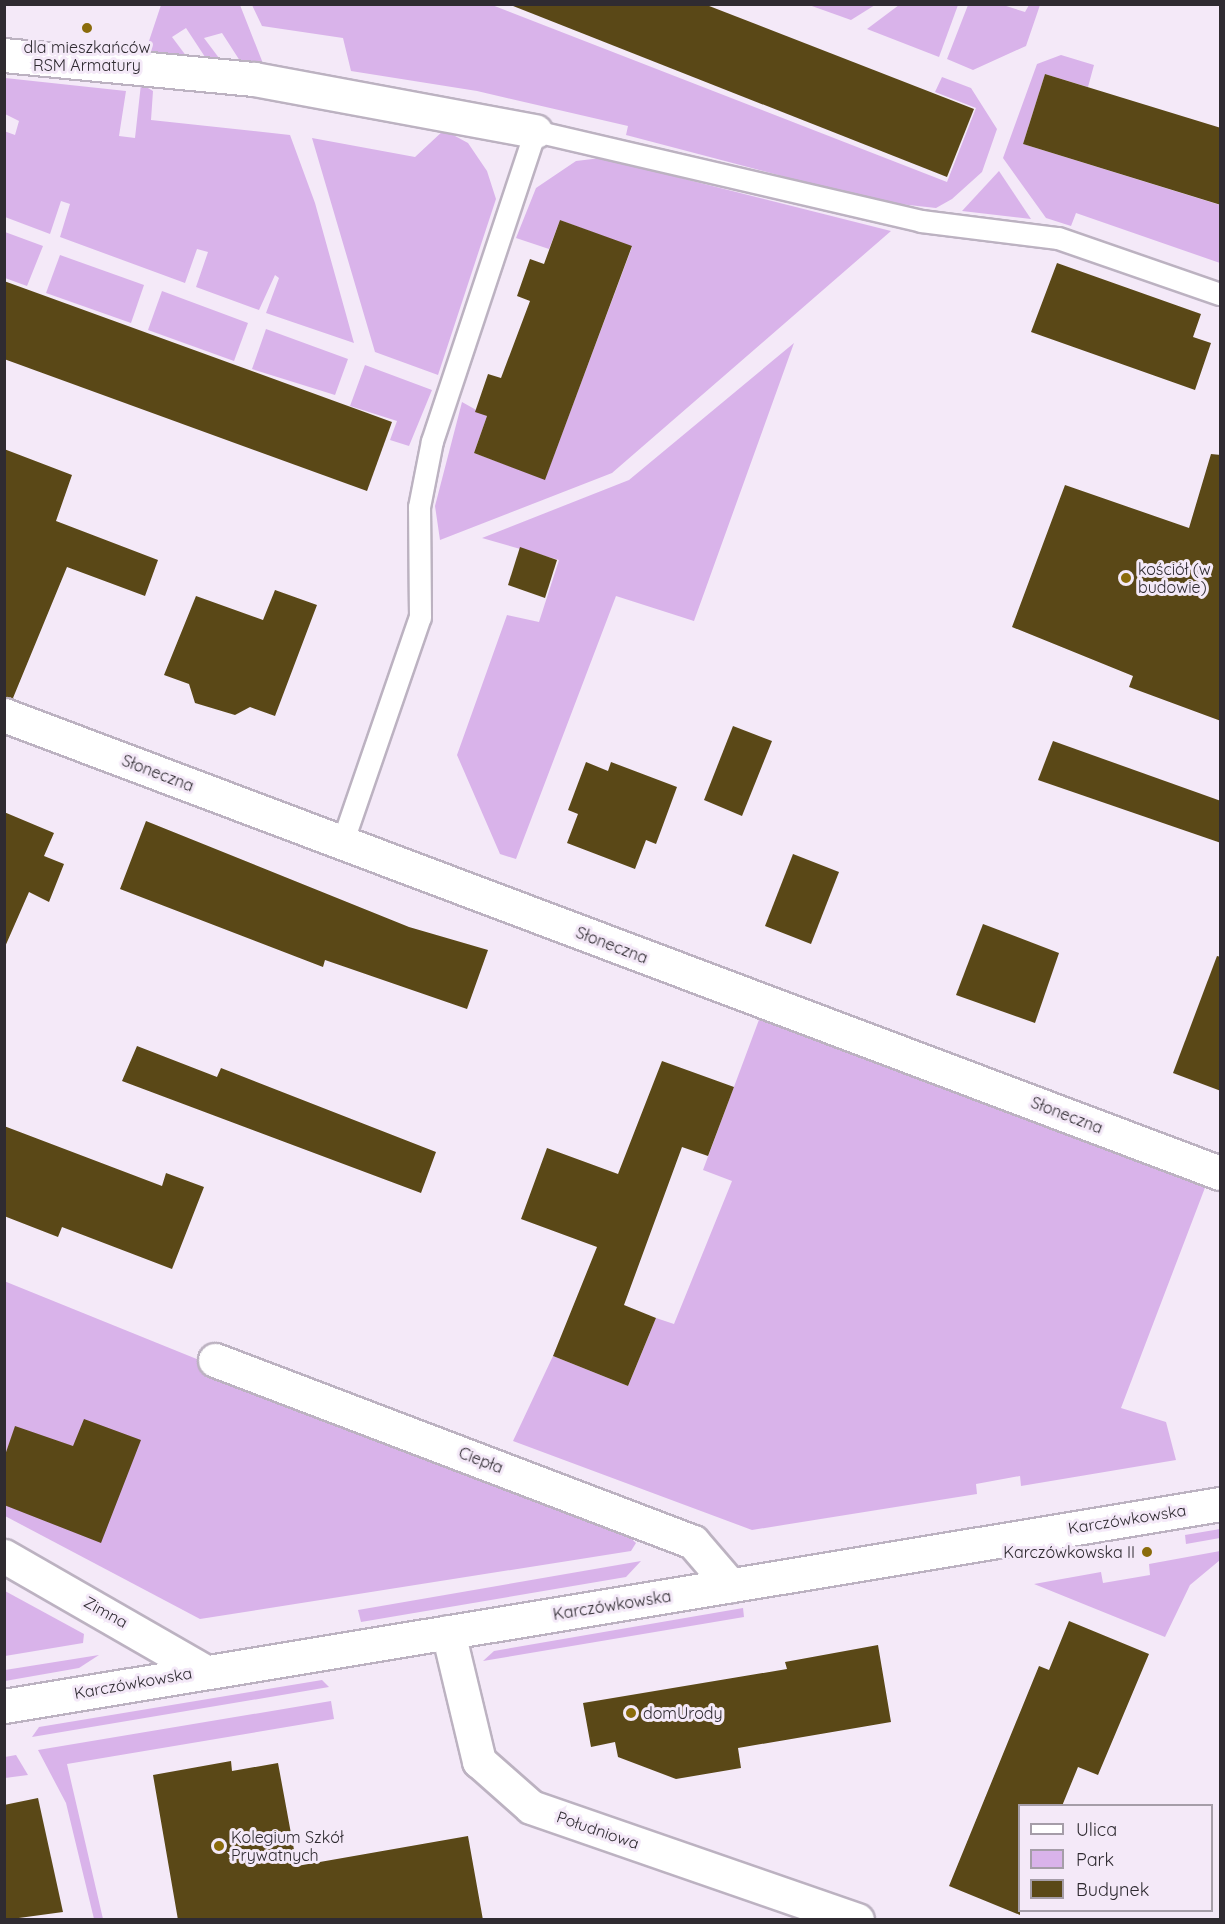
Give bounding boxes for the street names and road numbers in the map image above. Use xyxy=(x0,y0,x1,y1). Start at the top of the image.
street label: Słoneczna xyxy=(119,751,197,795)
street label: Słoneczna xyxy=(573,923,651,967)
street label: Słoneczna xyxy=(1028,1093,1106,1137)
street label: Ciepła xyxy=(456,1443,506,1477)
street label: Karczówkowska xyxy=(1066,1500,1188,1538)
street label: Karczówkowska xyxy=(551,1586,673,1624)
street label: Zimna xyxy=(81,1592,131,1632)
street label: Karczówkowska xyxy=(73,1663,193,1703)
street label: Południowa xyxy=(554,1807,642,1853)

